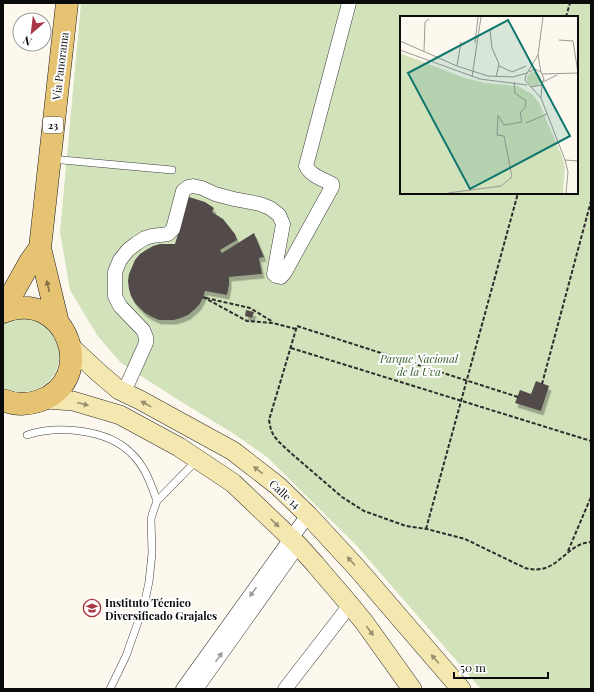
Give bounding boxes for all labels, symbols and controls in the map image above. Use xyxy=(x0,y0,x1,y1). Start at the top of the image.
north arrow xyxy=(12,12,52,52)
inset map xyxy=(400,16,578,194)
street label: Vía Panorama xyxy=(48,31,72,102)
text: N xyxy=(20,33,34,50)
road number: 23 xyxy=(43,117,63,133)
one-way arrow xyxy=(45,279,51,292)
park label: Parque Nacional de la Uva xyxy=(379,351,459,379)
one-way arrow xyxy=(141,400,152,407)
one-way arrow xyxy=(78,401,90,407)
one-way arrow xyxy=(252,466,263,475)
street label: Calle 14 xyxy=(266,476,304,512)
one-way arrow xyxy=(270,518,280,528)
one-way arrow xyxy=(346,556,355,566)
one-way arrow xyxy=(249,587,257,597)
place label: Instituto Técnico Diversificado Grajales xyxy=(105,595,217,623)
school or university icon: Instituto Técnico Diversificado Grajales xyxy=(82,598,102,618)
one-way arrow xyxy=(366,625,374,636)
one-way arrow xyxy=(215,652,223,662)
one-way arrow xyxy=(431,654,440,665)
scale bar xyxy=(454,654,548,680)
text: 50 m xyxy=(460,659,486,675)

